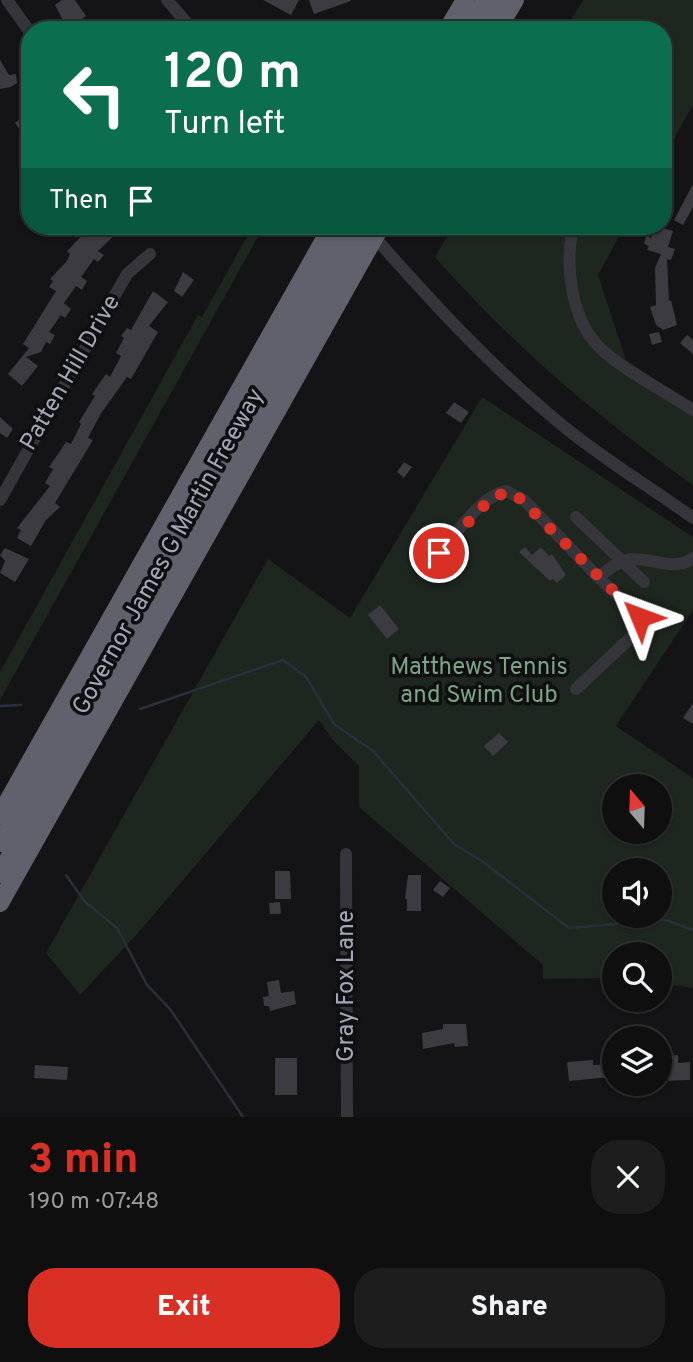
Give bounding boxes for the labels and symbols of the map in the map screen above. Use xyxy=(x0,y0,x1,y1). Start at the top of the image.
street label: Patten Hill Drive xyxy=(14,290,128,456)
street label: Governor James G Martin Freeway xyxy=(67,384,271,720)
pin xyxy=(409,523,469,583)
position arrow xyxy=(603,580,677,654)
park label: Matthews Tennis and Swim Club xyxy=(390,653,568,711)
north arrow xyxy=(602,774,672,844)
street label: Gray Fox Lane xyxy=(332,910,362,1062)

